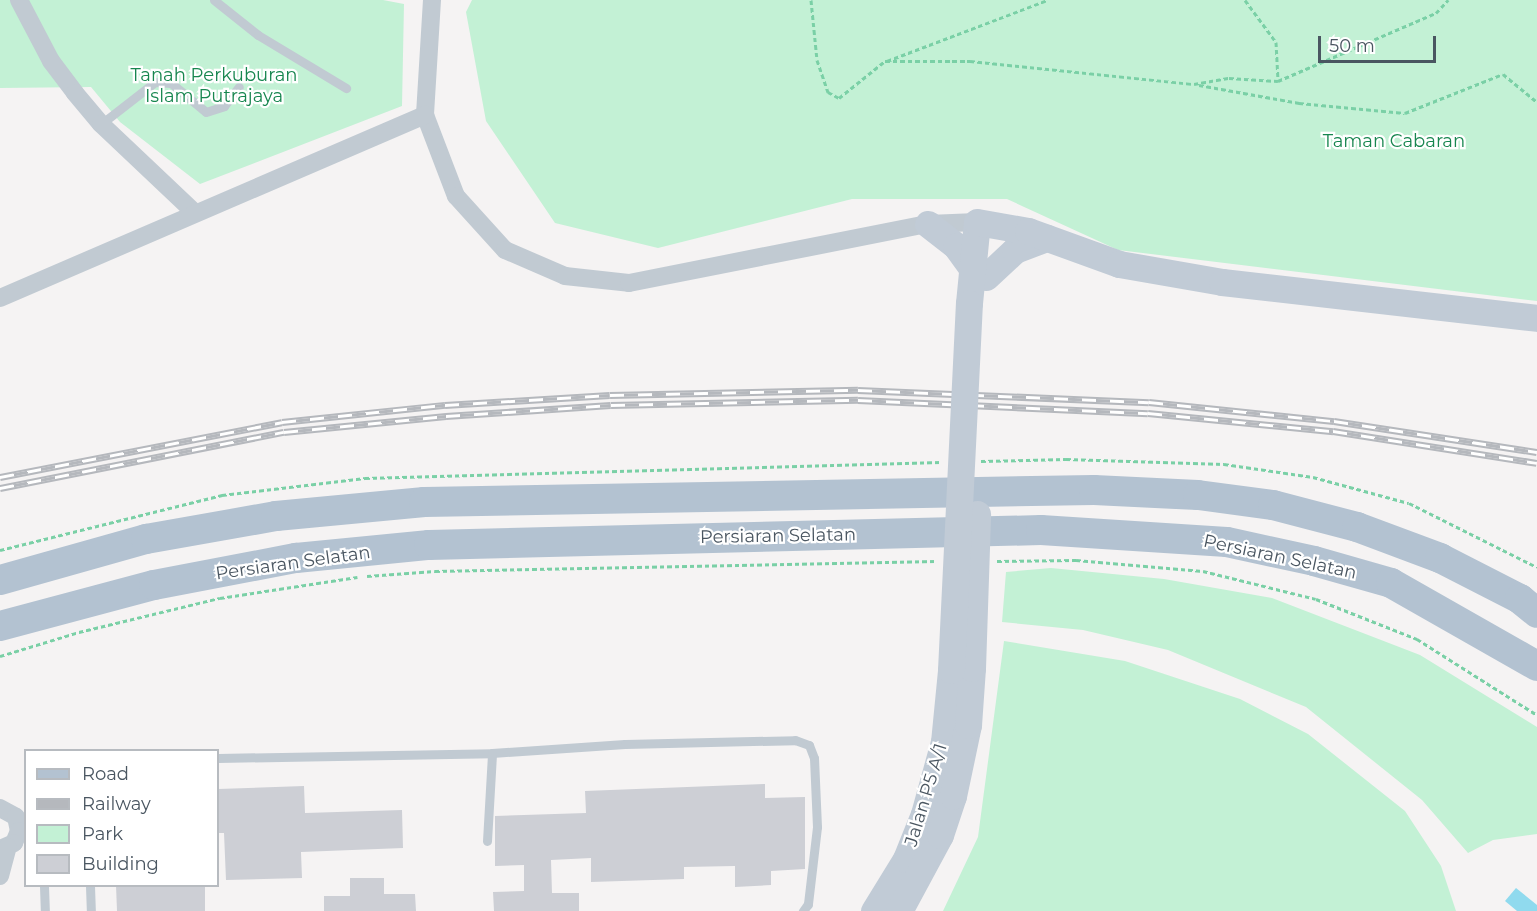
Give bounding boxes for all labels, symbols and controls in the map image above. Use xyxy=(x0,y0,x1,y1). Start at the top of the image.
scale bar xyxy=(1321,24,1440,62)
text: 50 m xyxy=(1329,35,1375,57)
park label: Tanah Perkuburan Islam Putrajaya xyxy=(130,65,298,107)
park label: Taman Cabaran xyxy=(1323,130,1465,152)
street label: Persiaran Selatan xyxy=(700,524,856,548)
street label: Persiaran Selatan xyxy=(1201,530,1359,584)
street label: Persiaran Selatan xyxy=(214,541,372,585)
street label: Jalan P5 A/1 xyxy=(900,741,952,849)
legend xyxy=(24,749,219,887)
text: Road xyxy=(82,763,129,785)
text: Railway xyxy=(82,793,151,815)
text: Park xyxy=(82,823,123,845)
text: Building xyxy=(82,853,159,875)

